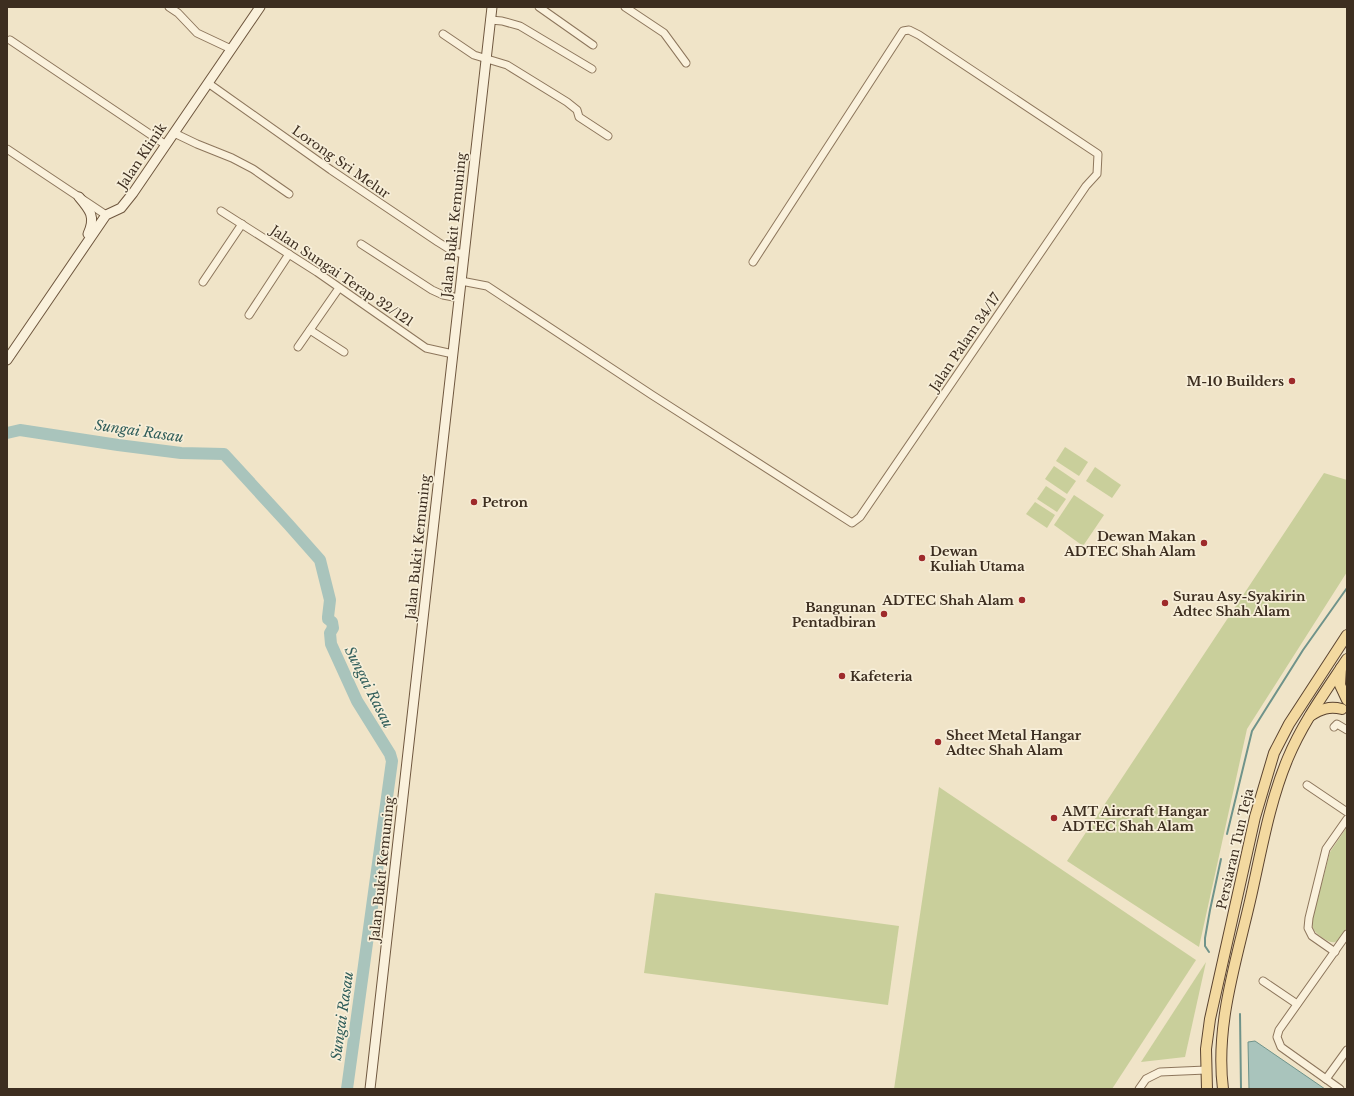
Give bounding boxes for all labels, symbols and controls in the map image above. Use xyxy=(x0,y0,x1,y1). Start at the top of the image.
street label: Jalan Klinik xyxy=(113,120,170,194)
street label: Lorong Sri Melur xyxy=(289,122,394,203)
street label: Jalan Bukit Kemuning xyxy=(438,151,470,300)
street label: Jalan Sungai Terap 32/121 xyxy=(266,221,417,330)
street label: Jalan Palam 34/17 xyxy=(925,289,1004,396)
place label: M-10 Builders xyxy=(1186,373,1284,390)
marker: M-10 Builders xyxy=(1287,376,1297,386)
water label: Sungai Rasau xyxy=(93,416,185,446)
street label: Jalan Bukit Kemuning xyxy=(402,473,434,622)
place label: Petron xyxy=(482,494,529,511)
marker: Petron xyxy=(469,497,479,507)
place label: Dewan Makan ADTEC Shah Alam xyxy=(1063,528,1197,560)
marker: Dewan Makan ADTEC Shah Alam xyxy=(1199,538,1209,548)
place label: Dewan Kuliah Utama xyxy=(930,543,1025,575)
marker: Dewan Kuliah Utama xyxy=(917,553,927,563)
place label: Surau Asy-Syakirin Adtec Shah Alam xyxy=(1172,588,1306,620)
place label: ADTEC Shah Alam xyxy=(881,592,1015,609)
marker: ADTEC Shah Alam xyxy=(1017,595,1027,605)
marker: Surau Asy-Syakirin Adtec Shah Alam xyxy=(1160,598,1170,608)
place label: Bangunan Pentadbiran xyxy=(792,599,877,631)
marker: Bangunan Pentadbiran xyxy=(879,609,889,619)
water label: Sungai Rasau xyxy=(341,643,397,731)
place label: Kafeteria xyxy=(850,668,913,685)
marker: Kafeteria xyxy=(837,671,847,681)
place label: Sheet Metal Hangar Adtec Shah Alam xyxy=(945,727,1082,759)
marker: Sheet Metal Hangar Adtec Shah Alam xyxy=(933,737,943,747)
street label: Persiaran Tun Teja xyxy=(1213,786,1257,911)
street label: Jalan Bukit Kemuning xyxy=(366,795,398,944)
place label: AMT Aircraft Hangar ADTEC Shah Alam xyxy=(1061,803,1209,835)
marker: AMT Aircraft Hangar ADTEC Shah Alam xyxy=(1049,813,1059,823)
water label: Sungai Rasau xyxy=(327,970,357,1062)

